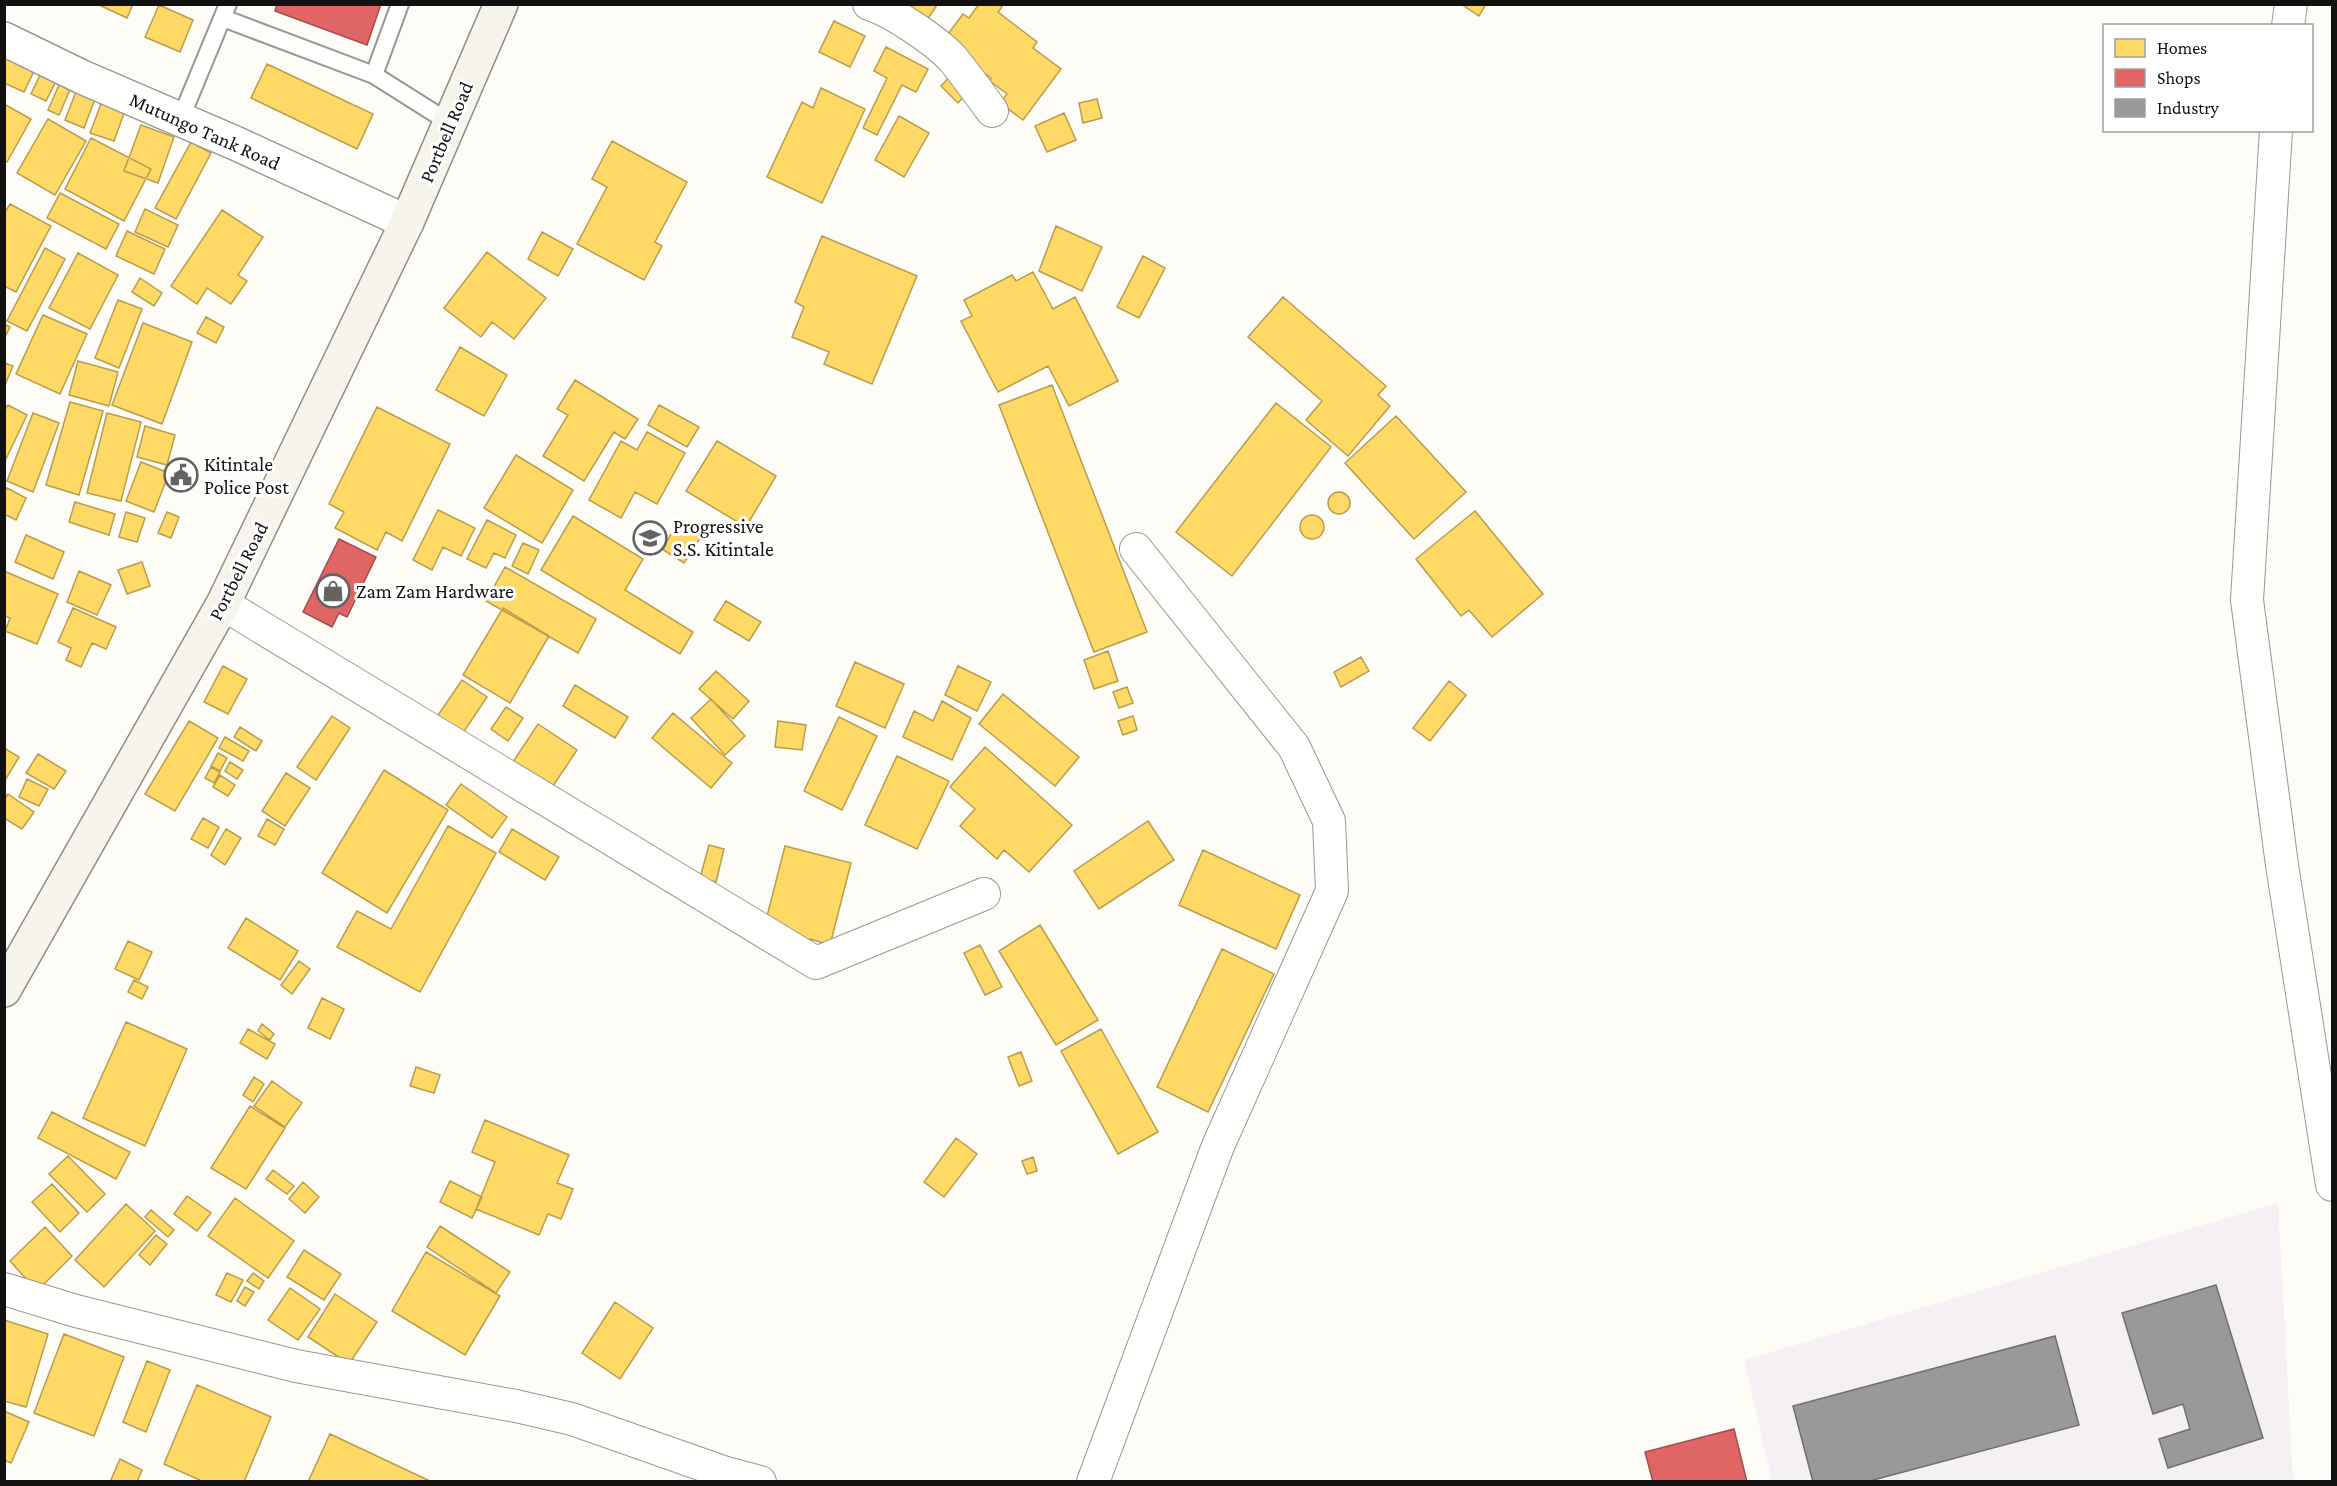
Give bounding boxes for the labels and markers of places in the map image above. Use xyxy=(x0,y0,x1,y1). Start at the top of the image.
place label: Kitintale Police Post xyxy=(204,453,289,498)
public building icon: Kitintale Police Post xyxy=(163,457,199,493)
place label: Progressive S.S. Kitintale xyxy=(673,515,774,560)
school or university icon: Progressive S.S. Kitintale xyxy=(632,520,668,556)
shop icon: Zam Zam Hardware xyxy=(315,573,351,609)
place label: Zam Zam Hardware xyxy=(356,580,514,602)

